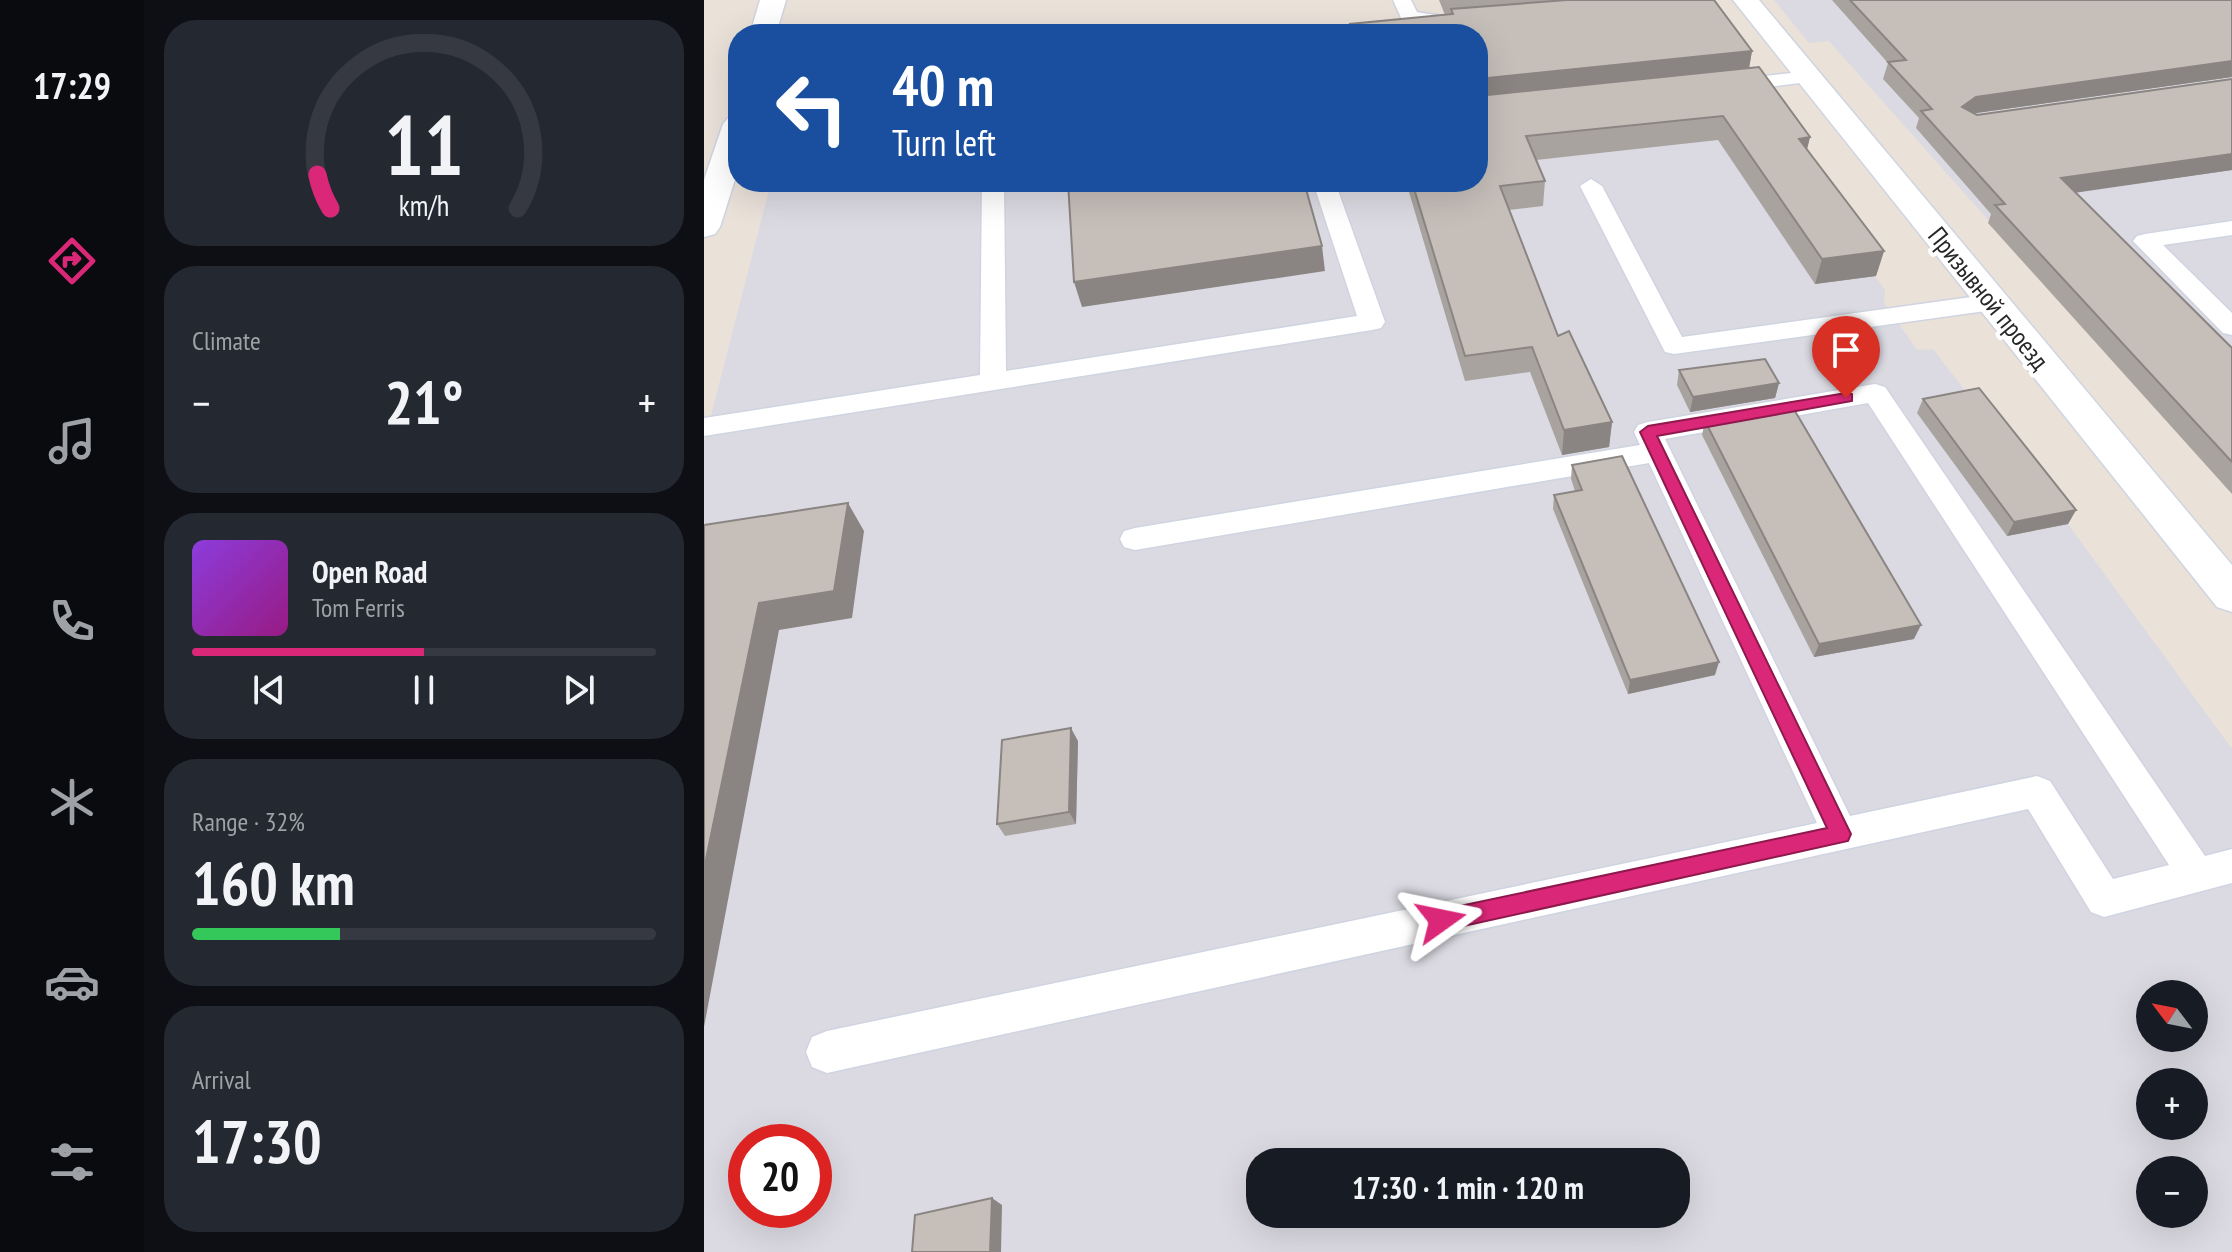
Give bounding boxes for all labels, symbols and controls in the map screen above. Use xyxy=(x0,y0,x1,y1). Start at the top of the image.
text: 40 m xyxy=(892,49,994,121)
icon: left xyxy=(760,56,864,160)
text: 17:29 xyxy=(33,62,111,109)
text: 11 xyxy=(384,90,464,198)
text: Turn left xyxy=(892,119,996,166)
text: km/h xyxy=(399,187,449,224)
street label: Призывной проезд xyxy=(1921,220,2057,376)
icon: directions xyxy=(44,233,100,289)
pin xyxy=(1812,316,1880,398)
text: Climate xyxy=(192,324,261,357)
icon: arrive xyxy=(1824,328,1868,372)
text: 21° xyxy=(384,363,464,441)
text: − xyxy=(192,374,210,431)
text: + xyxy=(638,374,656,431)
icon: music xyxy=(44,413,100,469)
text: Open Road xyxy=(312,552,427,591)
text: Tom Ferris xyxy=(312,591,405,624)
icon: phone xyxy=(44,593,100,649)
icon: previous xyxy=(247,668,291,712)
icon: pause xyxy=(402,668,446,712)
icon: next xyxy=(557,668,601,712)
icon: climate xyxy=(44,774,100,830)
text: Range · 32% xyxy=(192,805,305,838)
text: 160 km xyxy=(192,844,355,922)
position arrow xyxy=(1399,878,1483,962)
icon: car xyxy=(44,954,100,1010)
north arrow xyxy=(2136,980,2208,1052)
map controls xyxy=(2136,980,2208,1228)
text: Arrival xyxy=(192,1063,251,1096)
button: + xyxy=(2136,1068,2208,1140)
text: 17:30 xyxy=(192,1102,322,1180)
speed limit sign: 20 xyxy=(728,1124,832,1228)
icon: filters xyxy=(44,1134,100,1190)
button: − xyxy=(2136,1156,2208,1228)
text: 17:30 · 1 min · 120 m xyxy=(1352,1168,1584,1207)

